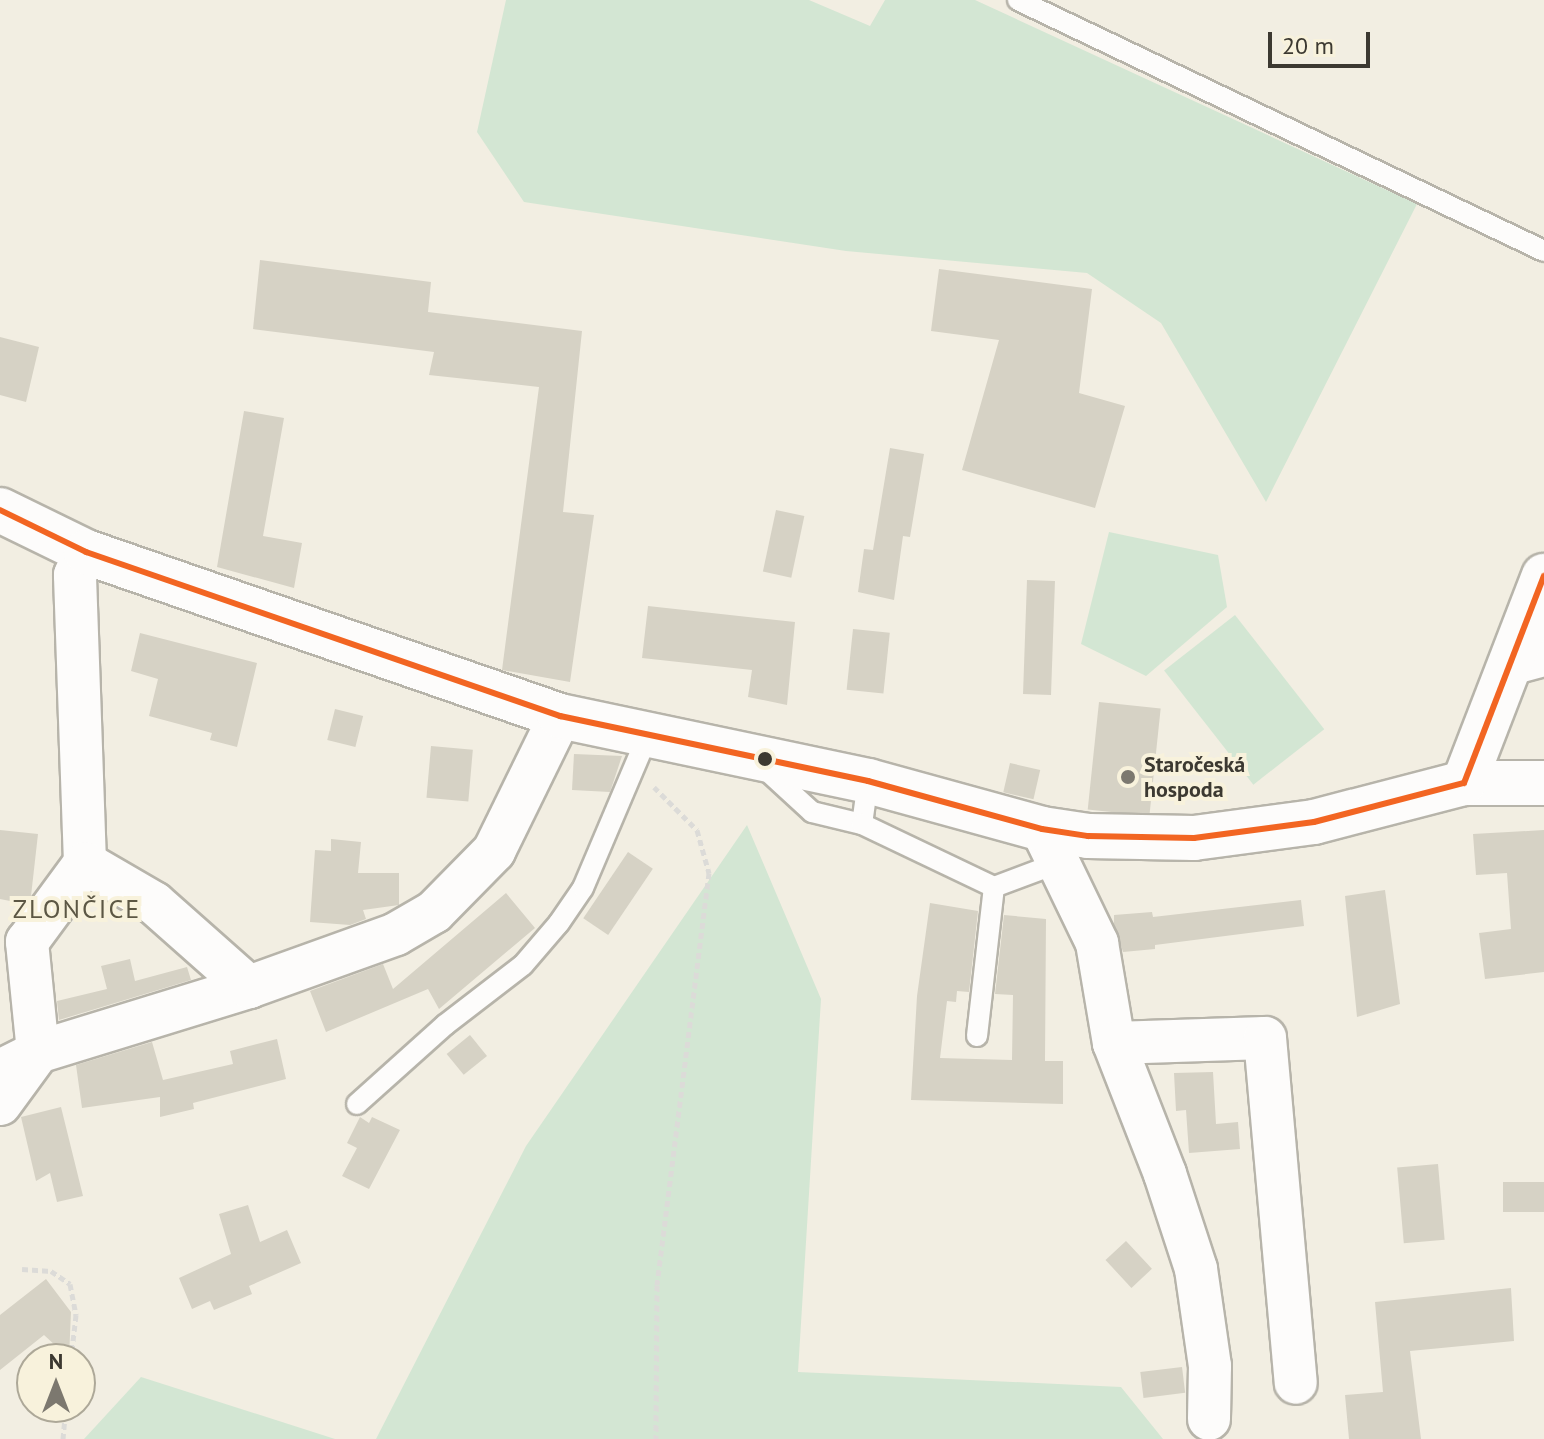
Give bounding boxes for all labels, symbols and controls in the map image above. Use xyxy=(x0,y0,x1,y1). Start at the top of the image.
scale bar xyxy=(1272,16,1374,66)
text: 20 m xyxy=(1282,30,1334,61)
unlabelled marker xyxy=(757,751,773,767)
place label: Staročeská hospoda xyxy=(1144,751,1245,802)
marker: Staročeská hospoda xyxy=(1119,768,1137,786)
district label: ZLONČICE xyxy=(13,893,141,925)
north arrow xyxy=(16,1343,96,1423)
text: N xyxy=(49,1347,63,1375)

